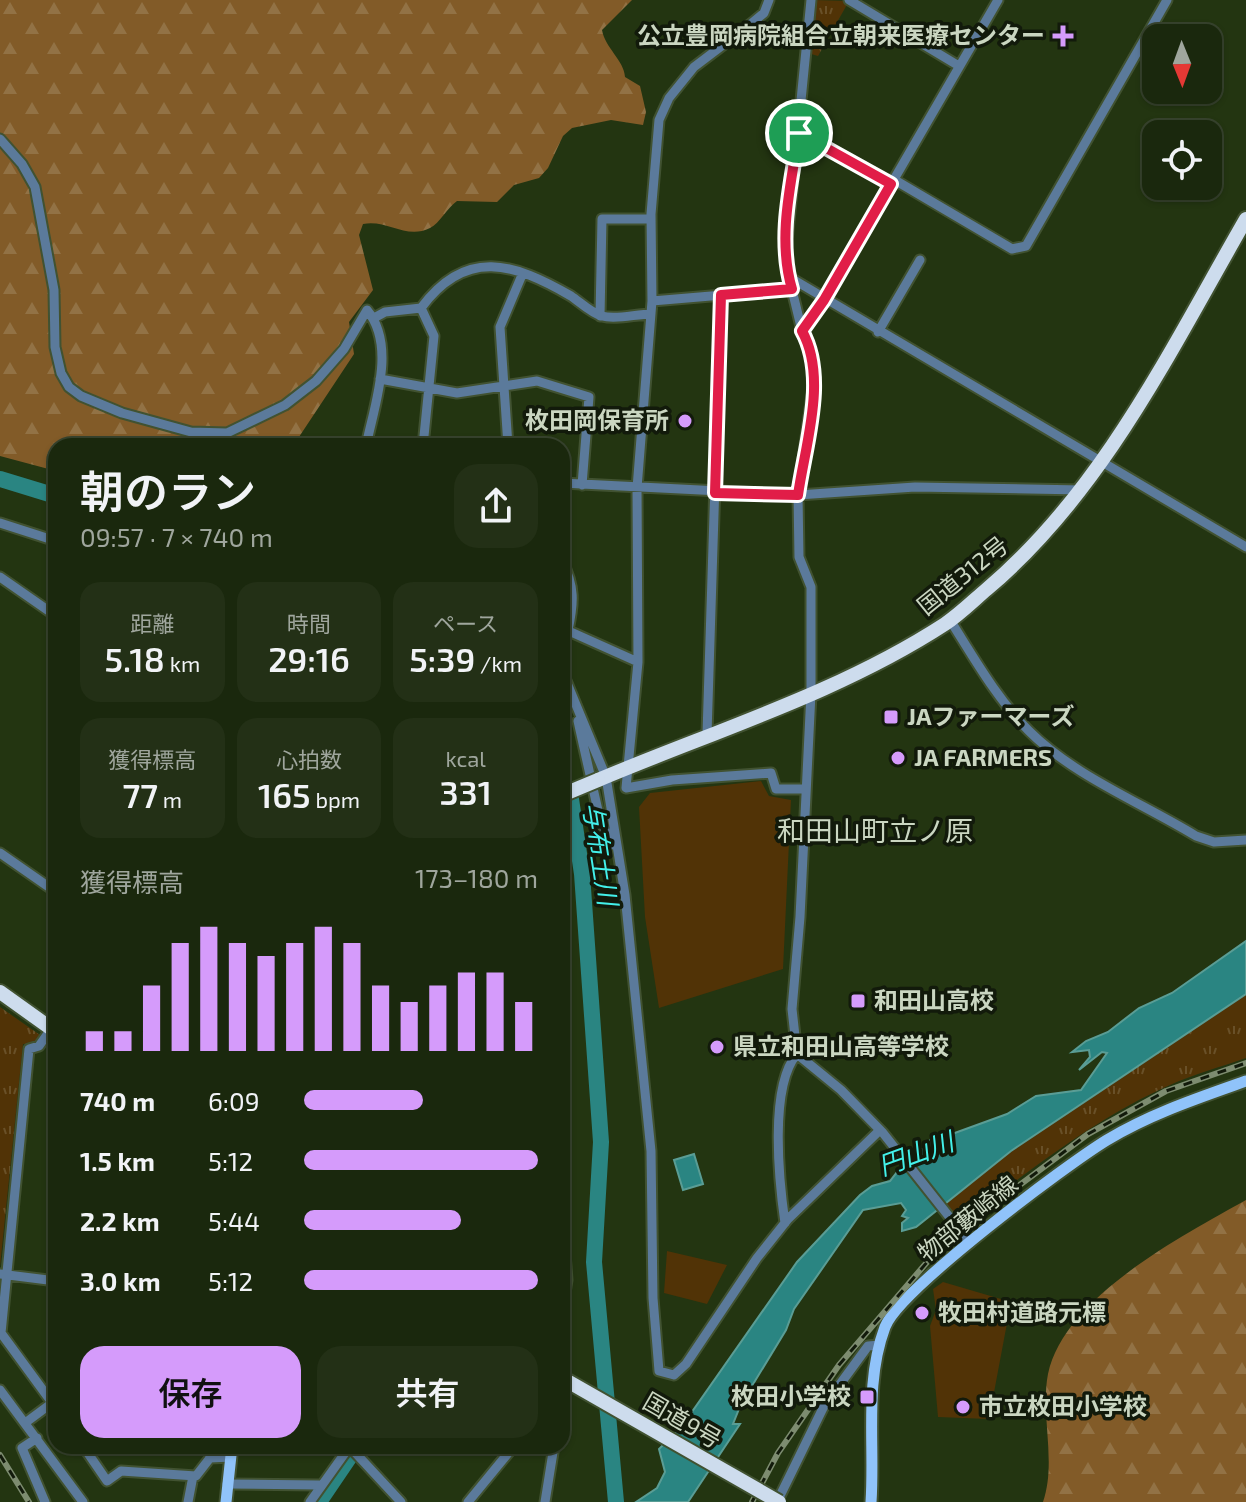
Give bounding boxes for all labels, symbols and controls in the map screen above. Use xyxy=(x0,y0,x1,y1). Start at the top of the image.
place label: 公立豊岡病院組合立朝来医療センター xyxy=(637,20,1045,49)
north arrow xyxy=(1142,24,1222,104)
map controls xyxy=(1142,24,1222,200)
marker: 公立豊岡病院組合立朝来医療センター xyxy=(1052,25,1074,47)
pin xyxy=(765,99,833,167)
icon: arrive xyxy=(777,111,821,155)
button: locate xyxy=(1142,120,1222,200)
place label: 枚田岡保育所 xyxy=(525,405,669,434)
marker: 枚田岡保育所 xyxy=(676,412,694,430)
text: 朝のラン xyxy=(80,464,256,517)
button: share xyxy=(454,464,538,548)
text: 09:57 · 7 × 740 m xyxy=(80,521,273,552)
street label: 国道312号 xyxy=(911,529,1013,620)
text: 距離 xyxy=(130,610,174,636)
text: 時間 xyxy=(287,610,331,636)
text: ペース xyxy=(433,610,498,636)
text: 5.18 xyxy=(104,638,165,679)
text: 29:16 xyxy=(268,638,350,679)
text: 5:39 xyxy=(409,638,475,679)
text: km xyxy=(165,650,200,676)
text: /km xyxy=(475,650,522,676)
place label: JAファーマーズ xyxy=(907,701,1074,730)
marker: JAファーマーズ xyxy=(882,708,900,726)
place label: JA FARMERS xyxy=(914,742,1052,771)
text: kcal xyxy=(446,745,486,771)
text: 獲得標高 xyxy=(108,746,196,772)
text: 心拍数 xyxy=(276,746,342,772)
marker: JA FARMERS xyxy=(889,749,907,767)
text: 331 xyxy=(439,771,492,812)
text: 77 xyxy=(123,774,158,815)
text: 165 xyxy=(258,774,311,815)
text: m xyxy=(158,786,182,812)
text: bpm xyxy=(311,786,360,812)
water label: 与布土川 xyxy=(578,800,625,911)
district label: 和田山町立ノ原 xyxy=(777,813,973,847)
text: 173–180 m xyxy=(415,862,538,893)
text: 獲得標高 xyxy=(80,866,184,897)
place label: 和田山高校 xyxy=(874,985,994,1014)
marker: 和田山高校 xyxy=(849,992,867,1010)
place label: 県立和田山高等学校 xyxy=(733,1031,949,1060)
marker: 県立和田山高等学校 xyxy=(708,1038,726,1056)
text: 740 m xyxy=(80,1085,155,1116)
text: 6:09 xyxy=(208,1085,260,1116)
water label: 円山川 xyxy=(874,1124,960,1180)
text: 1.5 km xyxy=(80,1145,155,1176)
text: 5:12 xyxy=(208,1145,253,1176)
street label: 物部藪崎線 xyxy=(911,1169,1023,1267)
text: 2.2 km xyxy=(80,1205,160,1236)
text: 5:44 xyxy=(208,1205,260,1236)
text: 3.0 km xyxy=(80,1265,161,1296)
text: 5:12 xyxy=(208,1265,253,1296)
place label: 牧田村道路元標 xyxy=(938,1297,1106,1326)
marker: 牧田村道路元標 xyxy=(913,1304,931,1322)
button: 保存 xyxy=(80,1346,301,1438)
button: 共有 xyxy=(317,1346,538,1438)
place label: 枚田小学校 xyxy=(731,1381,851,1410)
street label: 国道9号 xyxy=(638,1386,727,1454)
marker: 枚田小学校 xyxy=(858,1388,876,1406)
place label: 市立枚田小学校 xyxy=(979,1391,1147,1420)
marker: 市立枚田小学校 xyxy=(954,1398,972,1416)

